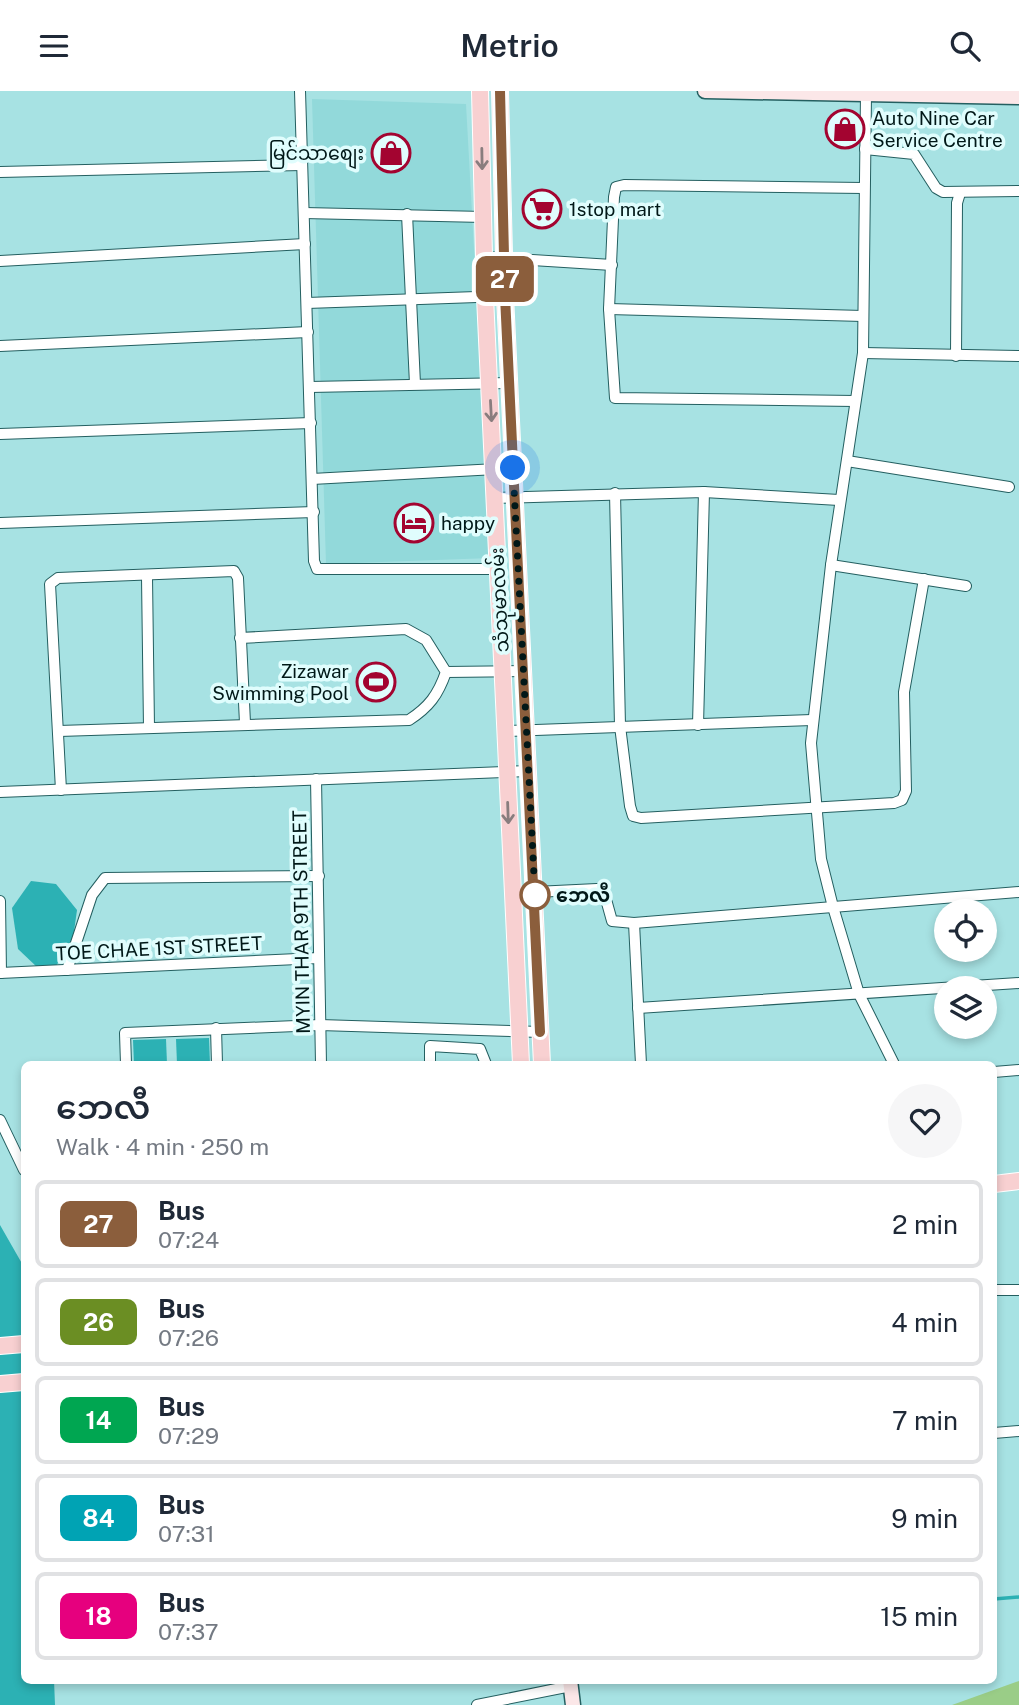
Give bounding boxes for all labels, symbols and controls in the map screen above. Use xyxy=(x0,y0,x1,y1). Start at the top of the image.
icon: menu xyxy=(35,27,73,65)
text: Metrio xyxy=(460,27,559,64)
icon: search xyxy=(946,27,984,65)
place label: Auto Nine Car Service Centre xyxy=(872,107,1003,151)
shop icon: Auto Nine Car Service Centre xyxy=(824,108,866,150)
shop icon: မြင်သာစျေး xyxy=(370,132,412,174)
place label: မြင်သာစျေး xyxy=(268,139,364,169)
one-way arrow xyxy=(476,147,489,170)
supermarket icon: 1stop mart xyxy=(521,188,563,230)
place label: 1stop mart xyxy=(569,198,661,220)
line badge: 27 xyxy=(474,256,536,302)
text: 27 xyxy=(490,265,520,293)
one-way arrow xyxy=(484,399,497,422)
your location xyxy=(495,450,530,485)
hotel icon: happy xyxy=(393,502,435,544)
place label: happy xyxy=(441,512,495,534)
street label: သံသုမာလမ်း xyxy=(482,547,519,653)
place label: Zizawar Swimming Pool xyxy=(212,660,349,704)
sports icon: Zizawar Swimming Pool xyxy=(355,661,397,703)
one-way arrow xyxy=(502,801,515,824)
street label: MYIN THAR 9TH STREET xyxy=(288,810,314,1034)
marker: ဘေလီ xyxy=(520,880,550,910)
place label: ဘေလီ xyxy=(556,882,610,906)
map controls xyxy=(934,899,997,1039)
button: locate xyxy=(934,899,997,962)
street label: TOE CHAE 1ST STREET xyxy=(55,932,263,964)
button: layers xyxy=(934,976,997,1039)
button: heart xyxy=(888,1084,962,1158)
text: ဘေလီ xyxy=(56,1088,150,1126)
text: Walk · 4 min · 250 m xyxy=(56,1133,269,1160)
text: Bus xyxy=(158,1195,205,1226)
text: 2 min xyxy=(892,1209,958,1240)
text: 27 xyxy=(83,1210,114,1238)
text: 07:24 xyxy=(158,1226,219,1253)
text: Bus xyxy=(158,1293,205,1324)
text: 4 min xyxy=(891,1307,958,1338)
text: 26 xyxy=(83,1308,114,1336)
text: 07:26 xyxy=(158,1324,219,1351)
text: Bus xyxy=(158,1391,205,1422)
text: 7 min xyxy=(892,1405,958,1436)
text: 14 xyxy=(85,1406,112,1434)
text: 07:29 xyxy=(158,1422,219,1449)
text: Bus xyxy=(158,1489,205,1520)
text: 9 min xyxy=(891,1503,958,1534)
text: 84 xyxy=(83,1504,114,1532)
text: 07:31 xyxy=(158,1520,215,1547)
text: Bus xyxy=(158,1587,205,1618)
text: 15 min xyxy=(880,1601,958,1632)
text: 18 xyxy=(85,1602,112,1630)
text: 07:37 xyxy=(158,1618,219,1645)

